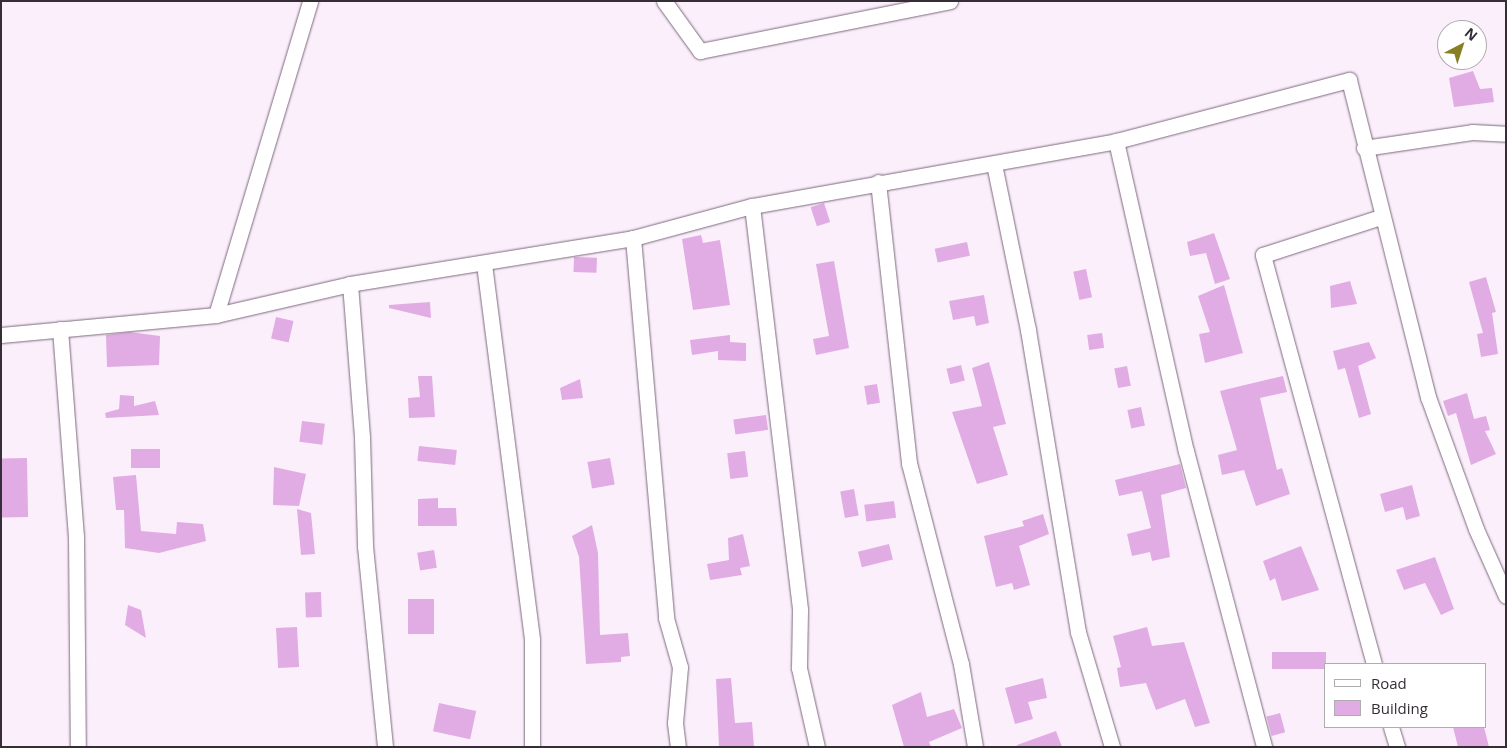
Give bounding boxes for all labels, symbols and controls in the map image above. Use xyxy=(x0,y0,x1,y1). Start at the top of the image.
north arrow xyxy=(1437,20,1487,70)
text: N xyxy=(1461,23,1482,45)
legend xyxy=(1324,663,1487,728)
text: Road xyxy=(1371,673,1407,693)
text: Building xyxy=(1371,698,1428,718)

